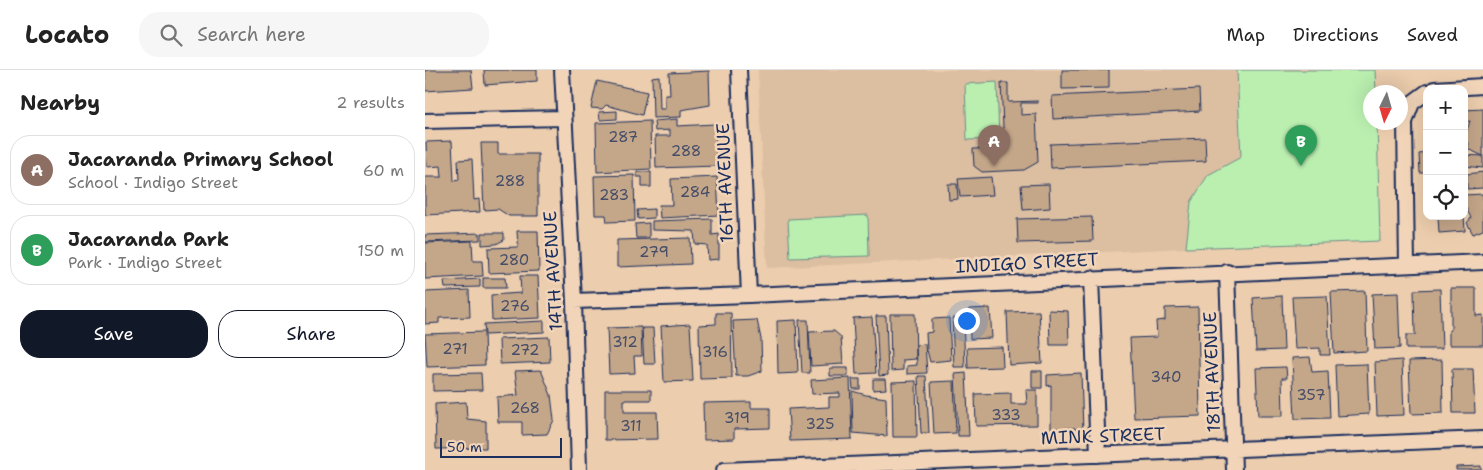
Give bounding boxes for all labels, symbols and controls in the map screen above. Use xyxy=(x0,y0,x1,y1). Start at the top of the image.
search box xyxy=(139,12,489,57)
text: Locato xyxy=(25,19,109,51)
icon: search xyxy=(157,21,185,49)
text: Search here xyxy=(197,22,306,47)
text: Map xyxy=(1227,23,1265,47)
text: Directions xyxy=(1293,23,1379,47)
text: Saved xyxy=(1407,23,1458,47)
north arrow xyxy=(1363,85,1408,130)
map controls xyxy=(1423,85,1468,220)
button: + xyxy=(1423,85,1468,130)
text: Nearby xyxy=(20,89,100,117)
text: 2 results xyxy=(336,92,405,113)
street label: 16TH AVENUE xyxy=(711,123,739,243)
pin: A xyxy=(978,125,1010,166)
pin: B xyxy=(1285,125,1317,166)
house number: 287 xyxy=(608,127,638,147)
button: − xyxy=(1423,130,1468,175)
house number: 288 xyxy=(671,141,701,161)
text: Jacaranda Primary School xyxy=(68,147,333,172)
text: A xyxy=(31,160,43,181)
text: 60 m xyxy=(363,160,404,181)
house number: 288 xyxy=(495,171,525,191)
text: School · Indigo Street xyxy=(68,172,238,193)
button: locate xyxy=(1423,175,1468,220)
house number: 284 xyxy=(680,182,710,202)
house number: 283 xyxy=(599,185,629,205)
street label: 14TH AVENUE xyxy=(538,210,568,332)
text: Jacaranda Park xyxy=(68,227,229,252)
text: B xyxy=(32,240,42,261)
text: 150 m xyxy=(357,240,404,261)
house number: 279 xyxy=(639,242,669,262)
street label: INDIGO STREET xyxy=(955,247,1099,279)
house number: 280 xyxy=(499,250,529,270)
text: Park · Indigo Street xyxy=(68,252,222,273)
house number: 276 xyxy=(500,296,530,316)
your location xyxy=(954,308,980,334)
button: Save xyxy=(20,310,208,358)
button: Share xyxy=(218,310,405,358)
street label: 18TH AVENUE xyxy=(1198,311,1226,433)
house number: 312 xyxy=(612,332,638,352)
house number: 271 xyxy=(442,339,468,359)
house number: 272 xyxy=(510,340,540,360)
house number: 316 xyxy=(702,342,728,362)
house number: 340 xyxy=(1151,367,1181,387)
house number: 357 xyxy=(1297,385,1326,405)
house number: 268 xyxy=(510,398,540,418)
house number: 333 xyxy=(991,405,1021,425)
house number: 319 xyxy=(724,408,750,428)
house number: 325 xyxy=(806,414,834,434)
house number: 311 xyxy=(620,416,642,436)
street label: MINK STREET xyxy=(1040,422,1166,450)
scale bar xyxy=(440,435,563,458)
text: 50 m xyxy=(447,438,482,456)

